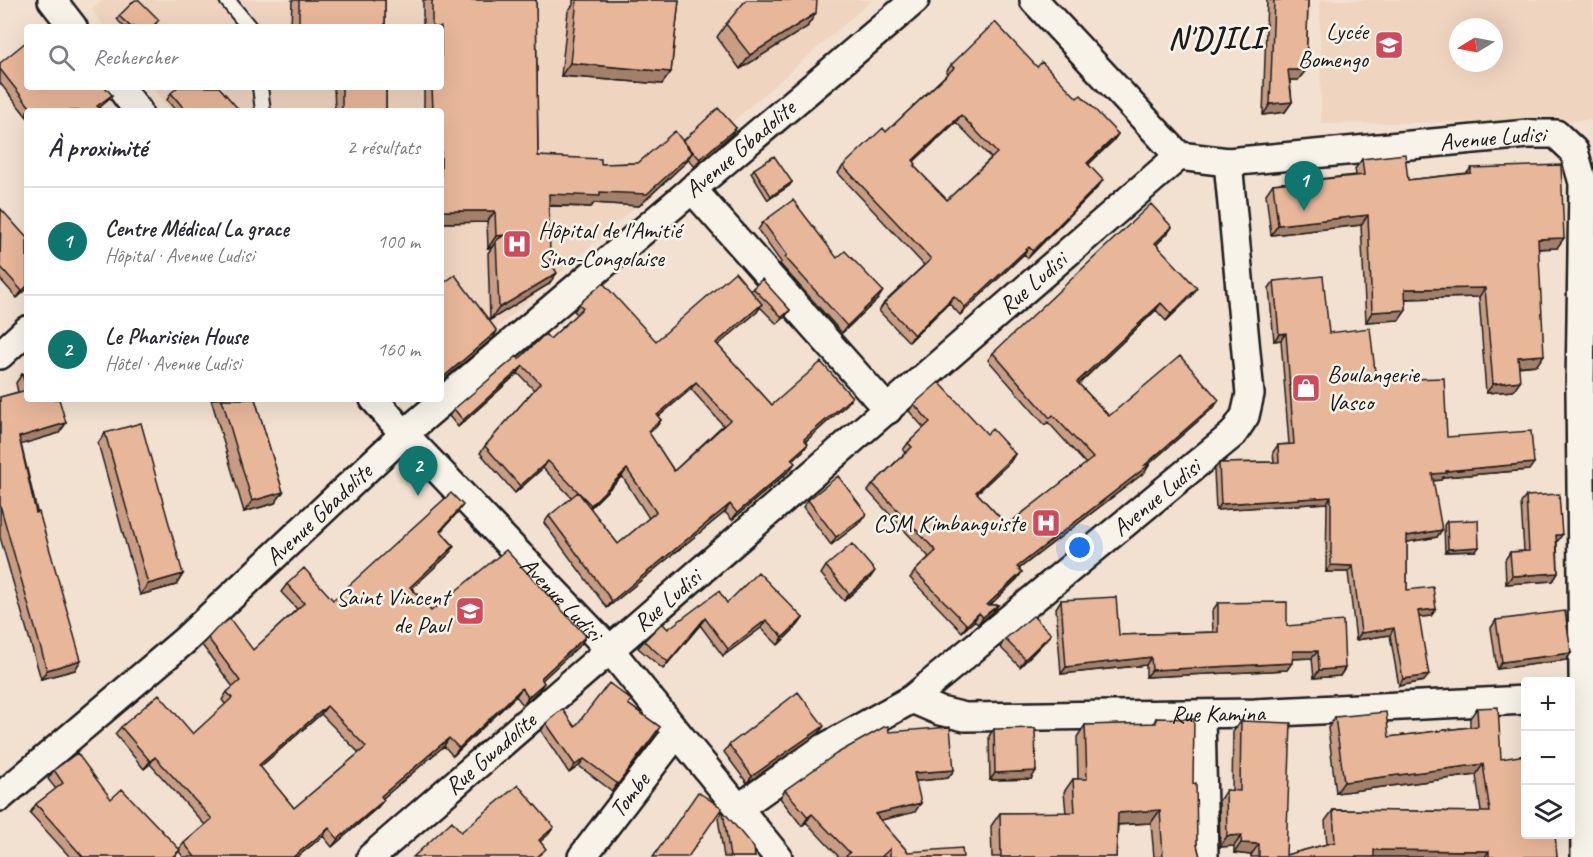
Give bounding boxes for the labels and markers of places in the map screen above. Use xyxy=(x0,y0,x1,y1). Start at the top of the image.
place label: Lycée Bomengo xyxy=(1298,16,1370,74)
school or university icon: Lycée Bomengo xyxy=(1373,29,1405,61)
pin: 1 xyxy=(1284,162,1324,211)
place label: Hôpital de l'Amitié Sino-Congolaise xyxy=(538,215,685,273)
hospital icon: Hôpital de l'Amitié Sino-Congolaise xyxy=(501,228,533,260)
place label: Boulangerie Vasco xyxy=(1327,359,1421,417)
shop icon: Boulangerie Vasco xyxy=(1290,372,1322,404)
pin: 2 xyxy=(398,446,438,496)
hospital icon: CSM Kimbanguiste xyxy=(1030,507,1062,539)
place label: CSM Kimbanguiste xyxy=(873,508,1027,538)
place label: Saint Vincent de Paul xyxy=(336,582,453,640)
school or university icon: Saint Vincent de Paul xyxy=(454,595,486,627)

